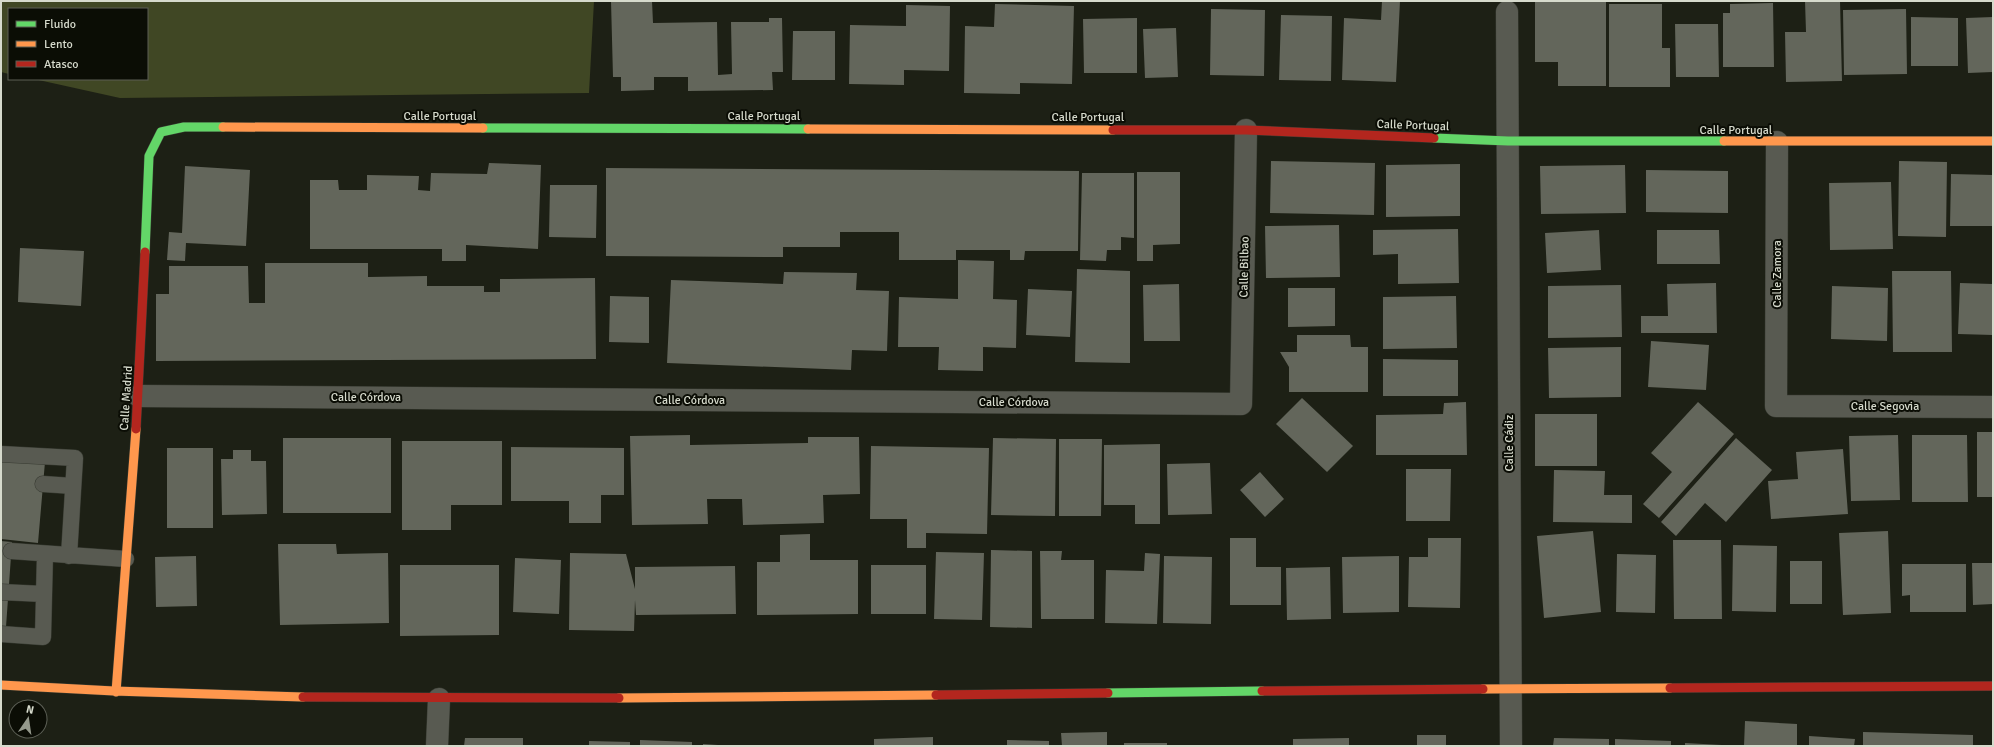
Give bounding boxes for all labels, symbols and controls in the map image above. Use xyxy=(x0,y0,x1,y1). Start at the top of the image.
legend xyxy=(8,8,148,80)
text: Fluido xyxy=(44,17,76,32)
text: Lento xyxy=(44,37,73,52)
text: Atasco xyxy=(44,57,79,72)
street label: Calle Portugal xyxy=(404,109,477,124)
street label: Calle Portugal xyxy=(728,109,801,124)
street label: Calle Portugal xyxy=(1052,110,1125,125)
street label: Calle Portugal xyxy=(1376,117,1450,134)
street label: Calle Portugal xyxy=(1700,123,1773,138)
street label: Calle Bilbao xyxy=(1236,236,1253,298)
street label: Calle Zamora xyxy=(1770,240,1785,308)
street label: Calle Madrid xyxy=(117,365,136,431)
street label: Calle Córdova xyxy=(331,390,401,405)
street label: Calle Córdova xyxy=(655,393,725,408)
street label: Calle Córdova xyxy=(979,395,1049,410)
street label: Calle Segovia xyxy=(1851,399,1919,414)
street label: Calle Cádiz xyxy=(1502,415,1517,471)
north arrow xyxy=(8,699,48,739)
text: N xyxy=(25,703,35,717)

